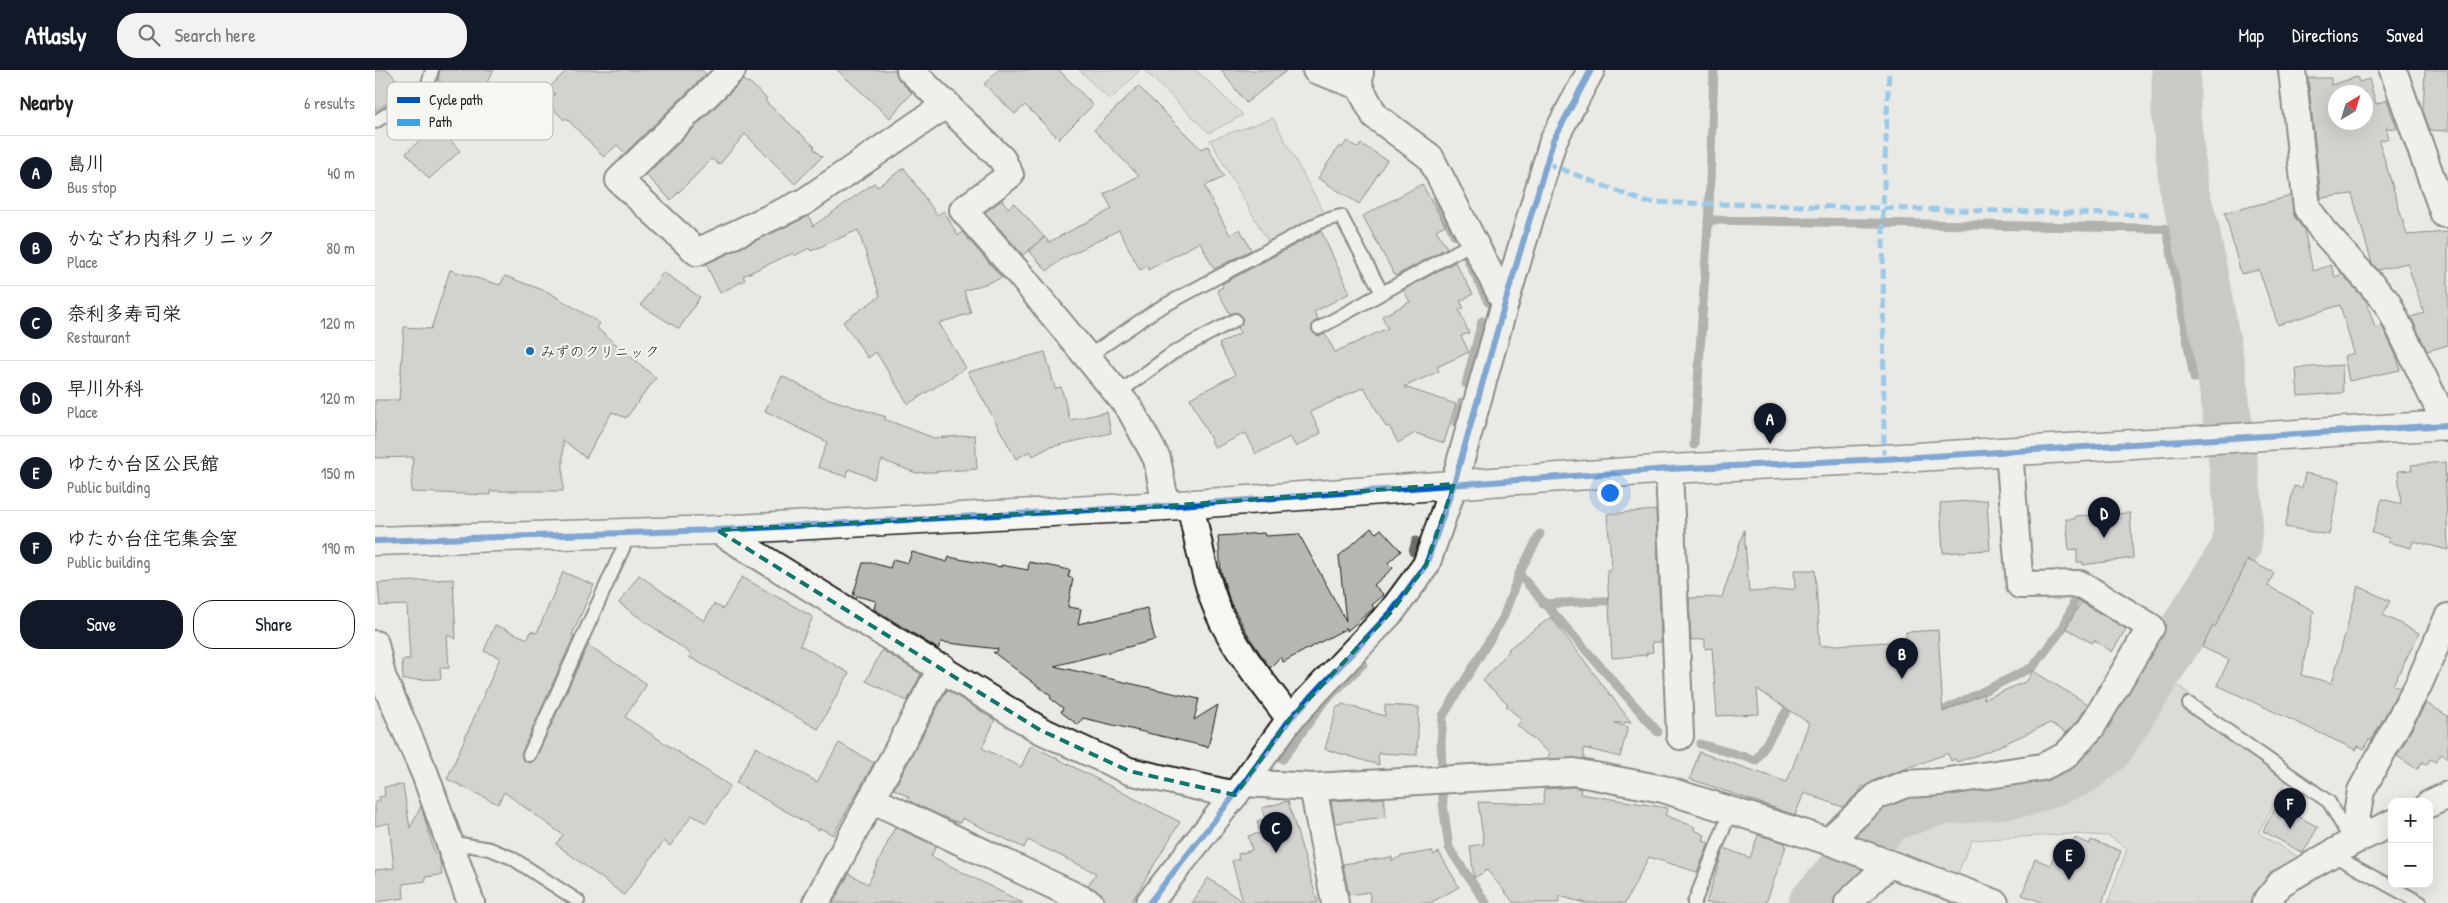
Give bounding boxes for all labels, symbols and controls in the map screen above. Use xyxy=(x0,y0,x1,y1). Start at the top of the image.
search box xyxy=(117,13,467,58)
text: Atlasly xyxy=(25,19,87,51)
icon: search xyxy=(135,21,163,49)
text: Search here xyxy=(175,22,256,48)
text: Map xyxy=(2239,23,2264,48)
text: Directions xyxy=(2292,23,2358,48)
text: Saved xyxy=(2386,23,2423,48)
legend xyxy=(387,82,553,140)
north arrow xyxy=(2328,85,2373,130)
text: Nearby xyxy=(20,88,73,117)
text: Cycle path xyxy=(429,90,483,110)
text: 6 results xyxy=(304,92,355,114)
text: Path xyxy=(429,112,452,131)
text: 島川 xyxy=(67,150,105,176)
text: A xyxy=(32,162,40,184)
text: 40 m xyxy=(327,162,355,184)
text: Bus stop xyxy=(67,176,116,198)
text: かなざわ内科クリニック xyxy=(67,225,276,251)
text: B xyxy=(32,237,40,259)
text: 80 m xyxy=(326,237,355,259)
text: Place xyxy=(67,251,98,273)
text: 奈利多寿司栄 xyxy=(67,300,181,326)
text: C xyxy=(32,312,40,334)
text: 120 m xyxy=(320,312,355,334)
text: Restaurant xyxy=(67,326,130,348)
place label: みずのクリニック xyxy=(540,341,659,362)
marker: みずのクリニック xyxy=(524,345,536,357)
text: 早川外科 xyxy=(67,375,143,401)
text: D xyxy=(32,387,40,409)
text: 120 m xyxy=(320,387,355,409)
text: Place xyxy=(67,401,98,423)
pin: A xyxy=(1754,403,1786,444)
text: ゆたか台区公民館 xyxy=(67,450,219,476)
text: E xyxy=(32,462,40,484)
text: 150 m xyxy=(321,462,355,484)
text: Public building xyxy=(67,476,150,498)
your location xyxy=(1597,480,1623,506)
pin: D xyxy=(2088,497,2120,538)
text: ゆたか台住宅集会室 xyxy=(67,525,238,551)
text: F xyxy=(33,537,39,559)
text: 190 m xyxy=(322,537,355,559)
text: Public building xyxy=(67,551,150,573)
button: Save xyxy=(20,600,183,649)
button: Share xyxy=(193,600,355,649)
pin: B xyxy=(1886,638,1918,679)
pin: F xyxy=(2274,788,2306,829)
map controls xyxy=(2388,798,2433,888)
button: + xyxy=(2388,798,2433,843)
pin: C xyxy=(1260,812,1292,853)
pin: E xyxy=(2053,839,2085,880)
button: − xyxy=(2388,843,2433,888)

